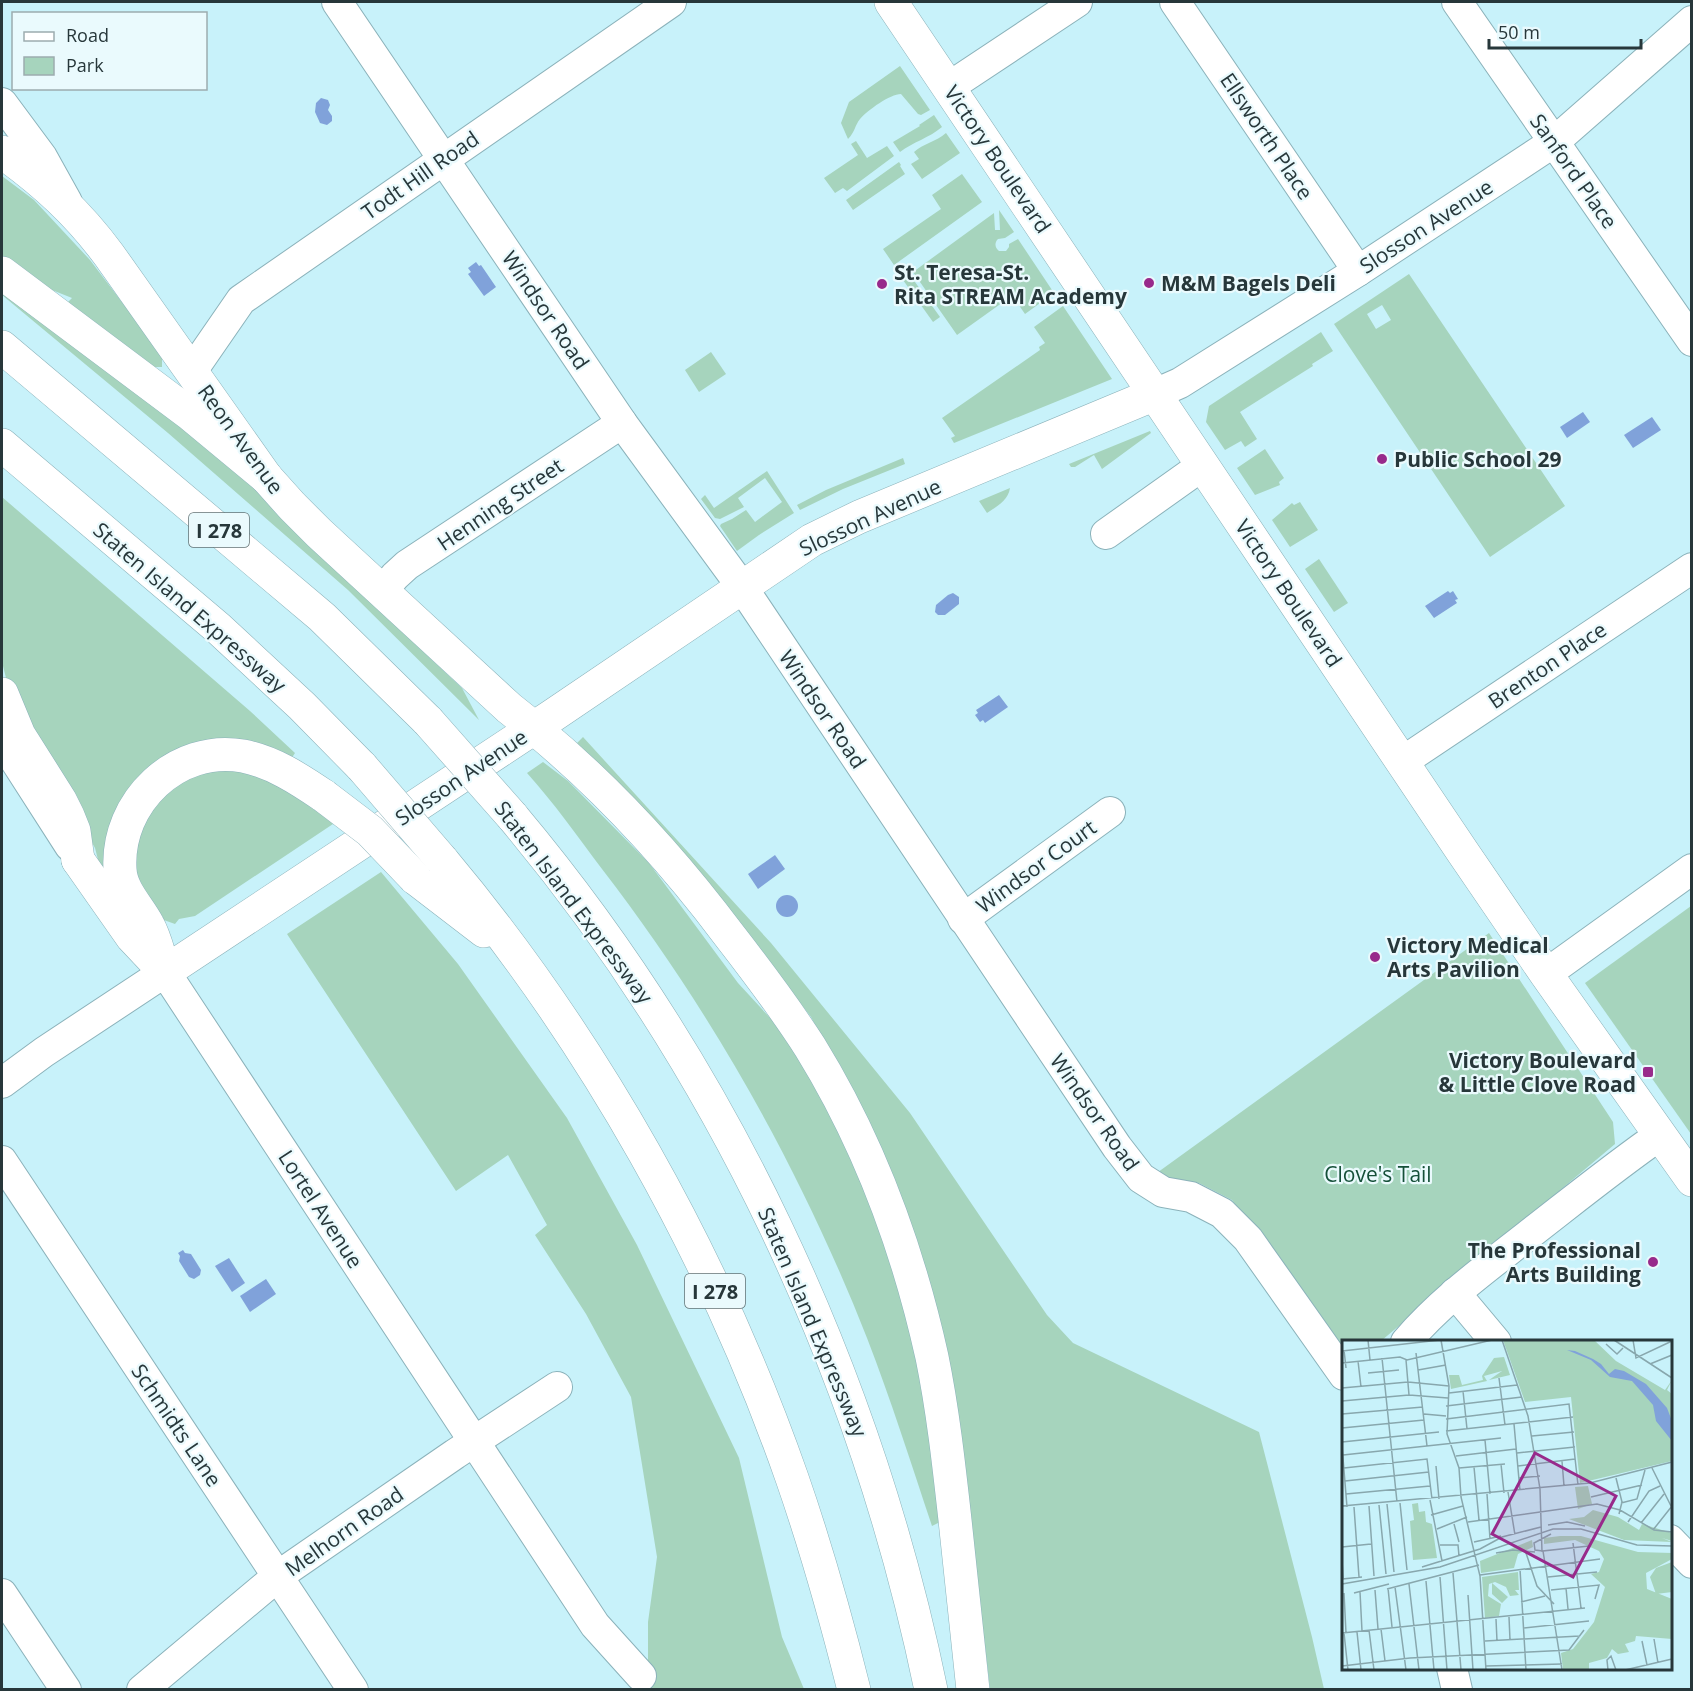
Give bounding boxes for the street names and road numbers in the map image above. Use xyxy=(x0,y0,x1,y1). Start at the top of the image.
street label: Ellsworth Place xyxy=(1214,67,1320,205)
street label: Victory Boulevard xyxy=(938,80,1058,238)
street label: Sanford Place xyxy=(1524,108,1624,234)
street label: Todt Hill Road xyxy=(356,124,484,226)
street label: Slosson Avenue xyxy=(1354,172,1498,280)
street label: Windsor Road xyxy=(496,245,596,375)
street label: Reon Avenue xyxy=(192,379,290,499)
street label: Henning Street xyxy=(431,451,569,557)
street label: Slosson Avenue xyxy=(795,472,945,562)
road number: I 278 xyxy=(189,513,249,547)
street label: Victory Boulevard xyxy=(1229,514,1349,672)
street label: Staten Island Expressway xyxy=(88,516,293,699)
street label: Brenton Place xyxy=(1482,615,1612,715)
street label: Windsor Road xyxy=(773,644,873,774)
street label: Slosson Avenue xyxy=(390,722,532,832)
street label: Staten Island Expressway xyxy=(489,795,660,1009)
street label: Windsor Court xyxy=(970,813,1102,919)
street label: Windsor Road xyxy=(1044,1048,1146,1176)
street label: Lortel Avenue xyxy=(272,1145,370,1273)
street label: Staten Island Expressway xyxy=(752,1203,874,1441)
road number: I 278 xyxy=(685,1274,745,1308)
street label: Schmidts Lane xyxy=(126,1358,228,1492)
street label: Melhorn Road xyxy=(279,1480,409,1582)

